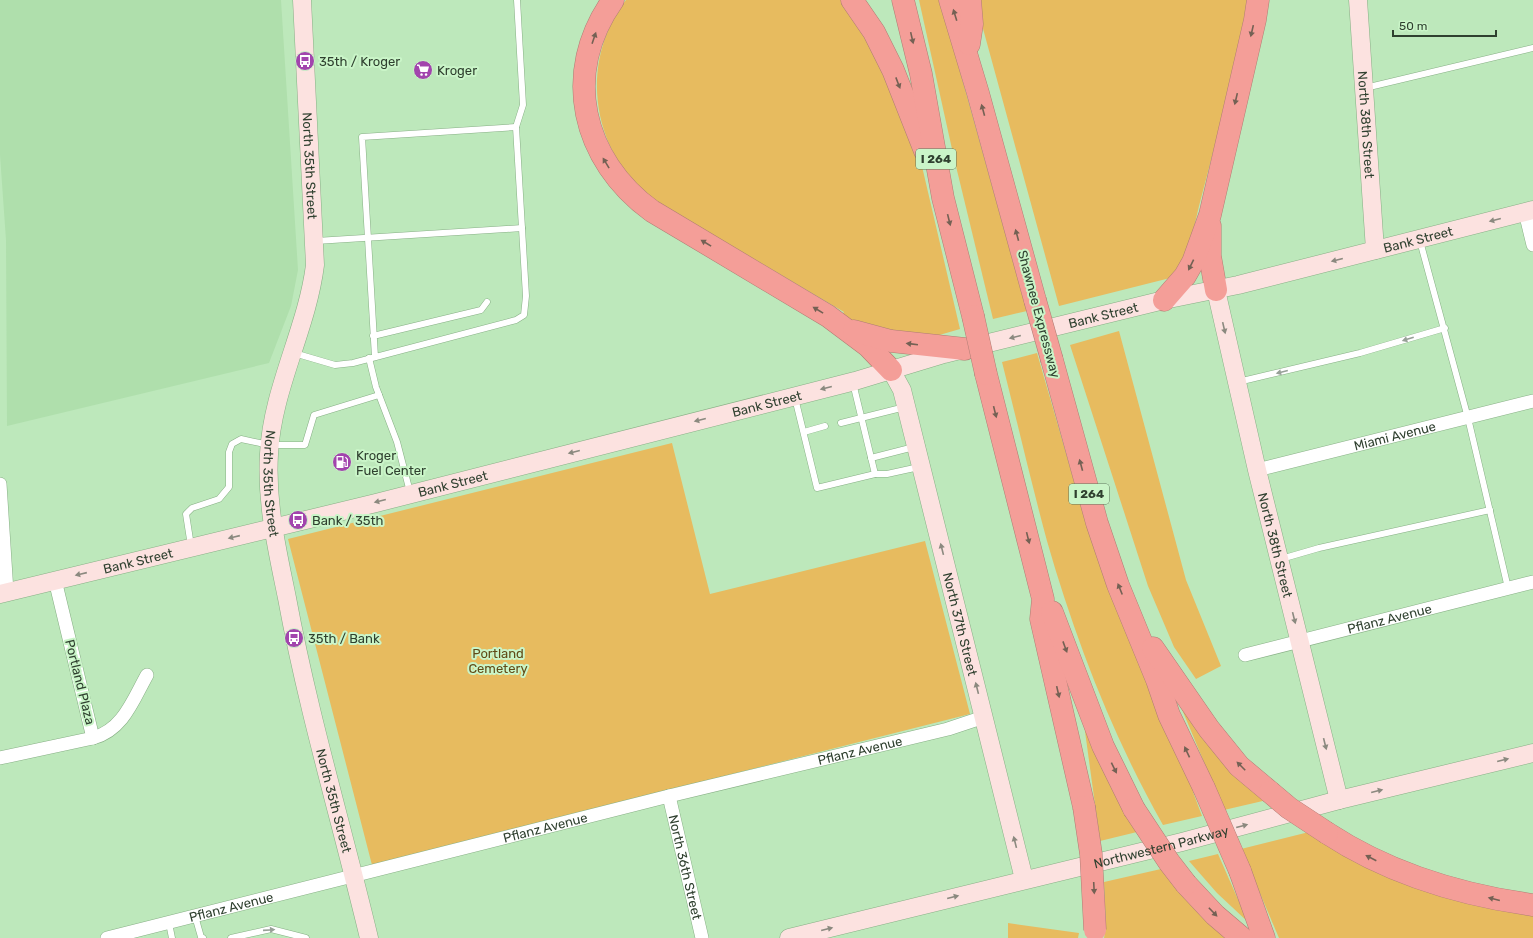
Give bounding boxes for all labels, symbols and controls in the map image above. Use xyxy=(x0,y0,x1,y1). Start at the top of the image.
one-way arrow xyxy=(952,9,958,21)
scale bar xyxy=(1393,12,1496,38)
text: 50 m xyxy=(1399,19,1427,33)
one-way arrow xyxy=(1249,25,1255,37)
one-way arrow xyxy=(591,32,597,44)
one-way arrow xyxy=(910,32,916,44)
bus stop icon: 35th / Kroger xyxy=(294,50,316,72)
place label: 35th / Kroger xyxy=(319,54,400,70)
supermarket icon: Kroger xyxy=(412,59,434,81)
place label: Kroger xyxy=(437,63,477,79)
street label: North 38th Street xyxy=(1355,71,1378,179)
one-way arrow xyxy=(896,77,902,89)
one-way arrow xyxy=(1233,93,1239,105)
one-way arrow xyxy=(980,103,986,115)
street label: North 35th Street xyxy=(300,112,320,220)
road number: I 264 xyxy=(916,149,956,169)
one-way arrow xyxy=(602,158,610,168)
one-way arrow xyxy=(946,214,952,227)
one-way arrow xyxy=(1489,217,1501,223)
street label: Bank Street xyxy=(1382,223,1454,255)
one-way arrow xyxy=(1014,229,1020,241)
one-way arrow xyxy=(700,240,712,247)
street label: Shawnee Expressway xyxy=(1015,249,1063,379)
one-way arrow xyxy=(1331,257,1343,263)
one-way arrow xyxy=(1188,259,1194,270)
street label: Bank Street xyxy=(1067,299,1139,331)
one-way arrow xyxy=(813,306,823,314)
one-way arrow xyxy=(1222,322,1228,334)
one-way arrow xyxy=(1008,334,1020,340)
one-way arrow xyxy=(1401,336,1413,342)
one-way arrow xyxy=(906,341,918,347)
one-way arrow xyxy=(1276,369,1288,375)
one-way arrow xyxy=(820,385,832,391)
street label: Bank Street xyxy=(730,387,803,420)
one-way arrow xyxy=(993,406,999,418)
one-way arrow xyxy=(694,417,706,423)
street label: Miami Avenue xyxy=(1352,418,1437,453)
street label: North 35th Street xyxy=(261,429,282,538)
place label: Kroger Fuel Center xyxy=(356,448,426,478)
one-way arrow xyxy=(568,450,581,456)
fuel station icon: Kroger Fuel Center xyxy=(331,451,353,473)
one-way arrow xyxy=(1078,459,1084,471)
street label: Bank Street xyxy=(416,467,489,500)
road number: I 264 xyxy=(1069,484,1109,504)
street label: North 38th Street xyxy=(1255,491,1296,599)
one-way arrow xyxy=(374,499,387,505)
bus stop icon: Bank / 35th xyxy=(287,509,309,531)
place label: Bank / 35th xyxy=(312,513,384,528)
one-way arrow xyxy=(1025,532,1031,544)
one-way arrow xyxy=(228,535,241,541)
one-way arrow xyxy=(938,542,944,555)
street label: Bank Street xyxy=(102,545,174,576)
one-way arrow xyxy=(74,571,87,577)
street label: North 37th Street xyxy=(940,571,980,677)
one-way arrow xyxy=(1117,582,1123,594)
street label: Pflanz Avenue xyxy=(1346,601,1433,636)
one-way arrow xyxy=(1291,612,1297,624)
bus stop icon: 35th / Bank xyxy=(283,627,305,649)
place label: 35th / Bank xyxy=(308,631,380,646)
street label: Portland Plaza xyxy=(62,638,98,726)
one-way arrow xyxy=(1062,642,1068,654)
park label: Portland Cemetery xyxy=(468,646,528,676)
one-way arrow xyxy=(974,682,980,694)
one-way arrow xyxy=(1056,686,1062,698)
street label: Pflanz Avenue xyxy=(816,733,904,768)
one-way arrow xyxy=(1323,738,1329,750)
street label: North 35th Street xyxy=(314,747,355,854)
one-way arrow xyxy=(1184,747,1190,758)
one-way arrow xyxy=(1498,757,1510,763)
one-way arrow xyxy=(1236,761,1246,771)
one-way arrow xyxy=(1110,762,1117,773)
one-way arrow xyxy=(1371,787,1383,793)
street label: Pflanz Avenue xyxy=(502,809,589,845)
street label: North 36th Street xyxy=(666,813,705,921)
street label: Northwestern Parkway xyxy=(1092,822,1230,871)
one-way arrow xyxy=(1237,823,1249,829)
one-way arrow xyxy=(1011,835,1017,848)
one-way arrow xyxy=(1366,855,1377,861)
one-way arrow xyxy=(1090,882,1097,894)
street label: Pflanz Avenue xyxy=(187,889,275,924)
one-way arrow xyxy=(947,894,959,900)
one-way arrow xyxy=(1488,895,1501,901)
one-way arrow xyxy=(1208,907,1217,917)
one-way arrow xyxy=(821,925,833,931)
one-way arrow xyxy=(263,927,275,934)

